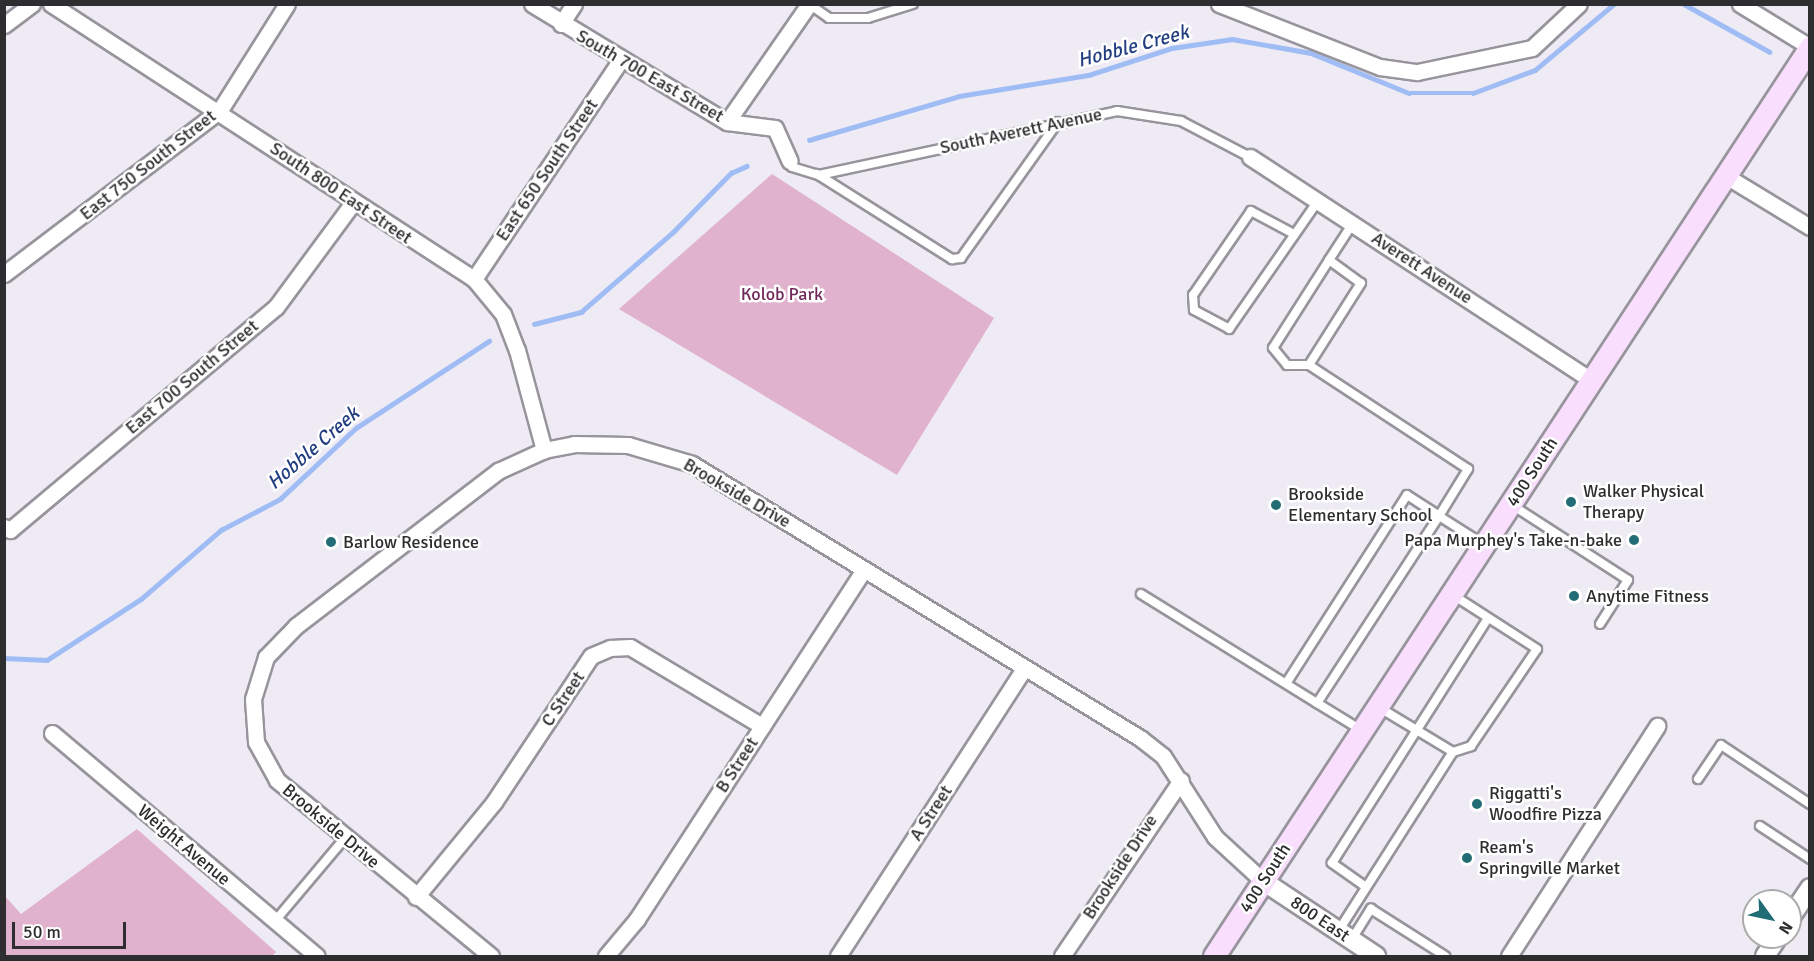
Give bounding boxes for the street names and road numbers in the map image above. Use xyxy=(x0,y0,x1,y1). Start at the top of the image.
street label: South 700 East Street xyxy=(572,25,728,127)
street label: East 650 South Street xyxy=(491,95,603,245)
street label: South Averett Avenue xyxy=(938,103,1104,159)
street label: East 750 South Street xyxy=(76,105,220,225)
street label: South 800 East Street xyxy=(266,137,416,249)
street label: Averett Avenue xyxy=(1368,227,1476,309)
street label: East 700 South Street xyxy=(121,315,263,439)
street label: 400 South xyxy=(1502,433,1562,511)
street label: Brookside Drive xyxy=(680,454,794,532)
street label: C Street xyxy=(537,667,589,731)
street label: B Street xyxy=(711,733,763,797)
street label: Brookside Drive xyxy=(278,779,384,873)
street label: A Street xyxy=(905,781,957,845)
street label: Weight Avenue xyxy=(133,800,235,890)
street label: Brookside Drive xyxy=(1078,811,1162,923)
street label: 400 South xyxy=(1235,839,1295,917)
street label: 800 East xyxy=(1286,891,1354,947)

